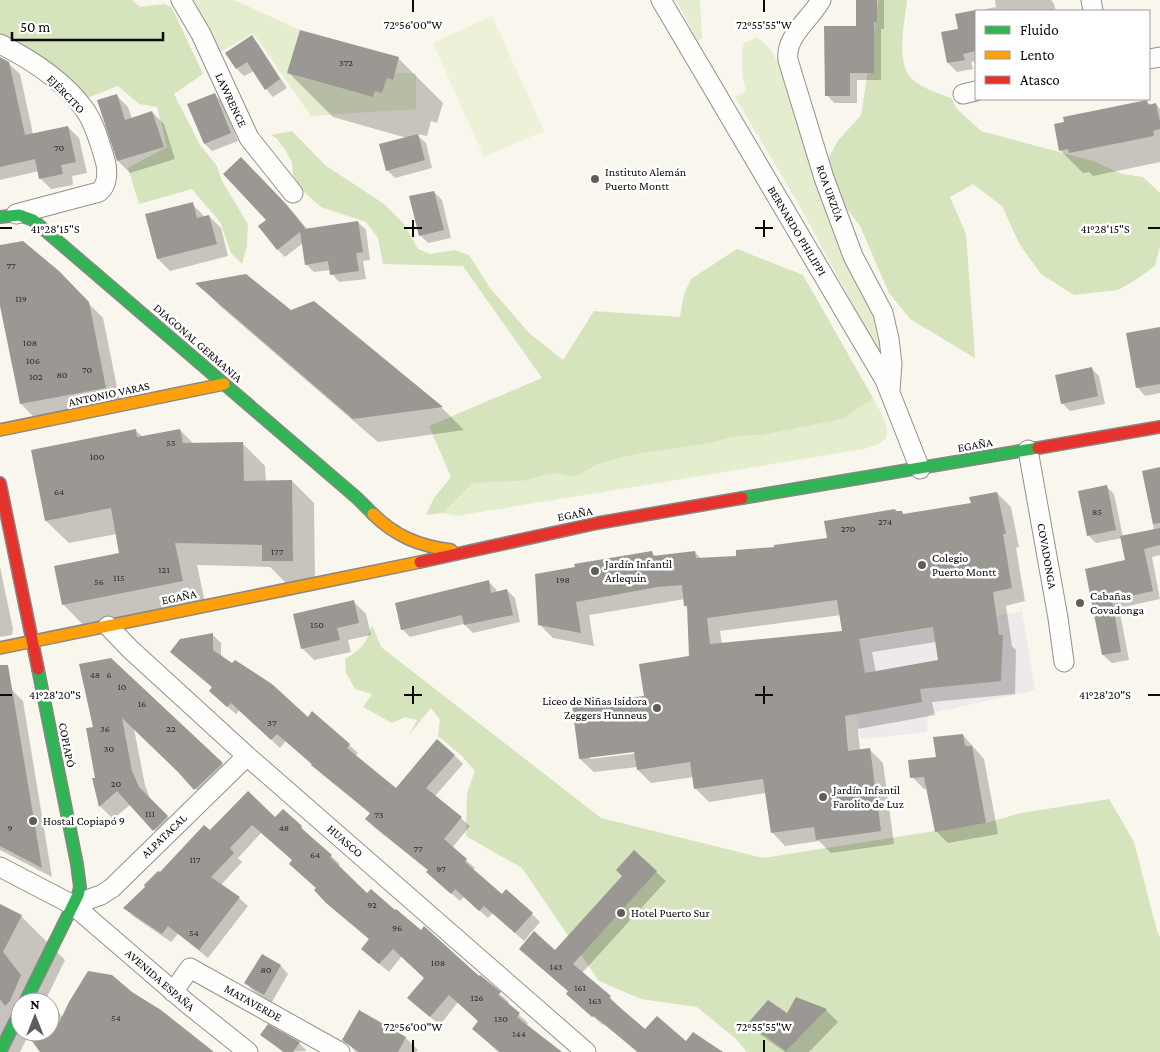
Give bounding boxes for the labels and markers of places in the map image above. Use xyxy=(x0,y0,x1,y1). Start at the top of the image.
place label: Instituto Alemán Puerto Montt xyxy=(605,165,687,193)
marker: Instituto Alemán Puerto Montt xyxy=(589,173,601,185)
place label: Colegio Puerto Montt xyxy=(932,551,997,579)
place label: Jardín Infantil Arlequin xyxy=(604,557,672,585)
marker: Colegio Puerto Montt xyxy=(916,559,928,571)
marker: Jardín Infantil Arlequin xyxy=(589,565,601,577)
place label: Cabañas Covadonga xyxy=(1090,589,1144,617)
marker: Cabañas Covadonga xyxy=(1074,597,1086,609)
place label: Liceo de Niñas Isidora Zeggers Hunneus xyxy=(542,694,647,722)
marker: Liceo de Niñas Isidora Zeggers Hunneus xyxy=(651,702,663,714)
place label: Jardín Infantil Farolito de Luz xyxy=(832,783,904,811)
marker: Jardín Infantil Farolito de Luz xyxy=(817,791,829,803)
place label: Hostal Copiapó 9 xyxy=(43,814,125,828)
marker: Hostal Copiapó 9 xyxy=(27,815,39,827)
place label: Hotel Puerto Sur xyxy=(631,906,710,920)
marker: Hotel Puerto Sur xyxy=(615,907,627,919)

